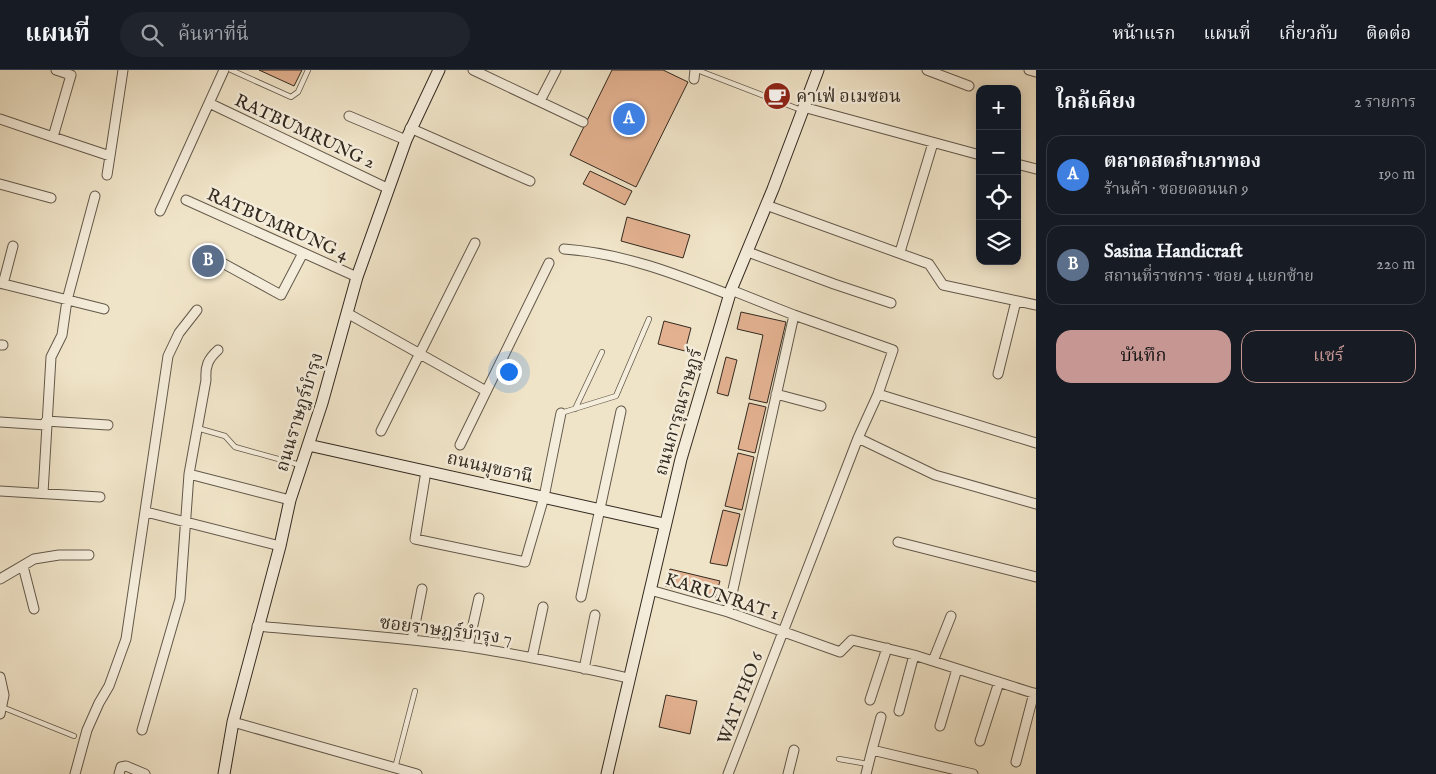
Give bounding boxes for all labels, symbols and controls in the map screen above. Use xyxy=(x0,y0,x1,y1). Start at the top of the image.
search box xyxy=(120,12,470,57)
text: แผนที่ xyxy=(25,19,90,50)
icon: search xyxy=(138,21,166,49)
text: ค้นหาที่นี่ xyxy=(178,23,249,47)
text: หน้าแรก xyxy=(1112,23,1175,46)
text: แผนที่ xyxy=(1203,23,1251,46)
text: เกี่ยวกับ xyxy=(1279,23,1338,46)
text: ติดต่อ xyxy=(1366,23,1411,46)
cafe icon: คาเฟ่ อเมซอน xyxy=(762,81,792,111)
map controls xyxy=(976,85,1021,265)
button: + xyxy=(976,85,1021,130)
place label: คาเฟ่ อเมซอน xyxy=(796,86,901,109)
text: ใกล้เคียง xyxy=(1056,89,1136,116)
street label: RATBUMRUNG 2 xyxy=(230,90,378,175)
text: 2 รายการ xyxy=(1354,93,1416,113)
pin: A xyxy=(613,100,645,138)
button: − xyxy=(976,130,1021,175)
text: ตลาดสดสำเภาทอง xyxy=(1104,150,1261,174)
text: A xyxy=(1068,165,1078,185)
text: 190 m xyxy=(1378,165,1415,185)
button: locate xyxy=(976,175,1021,220)
text: ร้านค้า · ซอยดอนนก 9 xyxy=(1104,180,1248,200)
street label: RATBUMRUNG 4 xyxy=(204,183,352,265)
button: layers xyxy=(976,220,1021,265)
text: Sasina Handicraft xyxy=(1104,240,1243,264)
pin: B xyxy=(192,242,224,280)
text: B xyxy=(1068,255,1078,275)
text: 220 m xyxy=(1376,255,1415,275)
text: สถานที่ราชการ · ซอย 4 แยกซ้าย xyxy=(1104,267,1314,287)
button: บันทึก xyxy=(1056,330,1231,383)
button: แชร์ xyxy=(1241,330,1416,383)
street label: ถนนการุณราษฏร์ xyxy=(649,345,709,478)
street label: ถนนราษฎร์บำรุง xyxy=(270,350,329,475)
your location xyxy=(496,359,522,385)
street label: ถนนมุขธานี xyxy=(444,447,535,490)
street label: KARUNRAT 1 xyxy=(662,568,781,627)
street label: ซอยราษฎร์บำรุง 7 xyxy=(378,611,513,651)
street label: WAT PHO 6 xyxy=(713,649,770,748)

